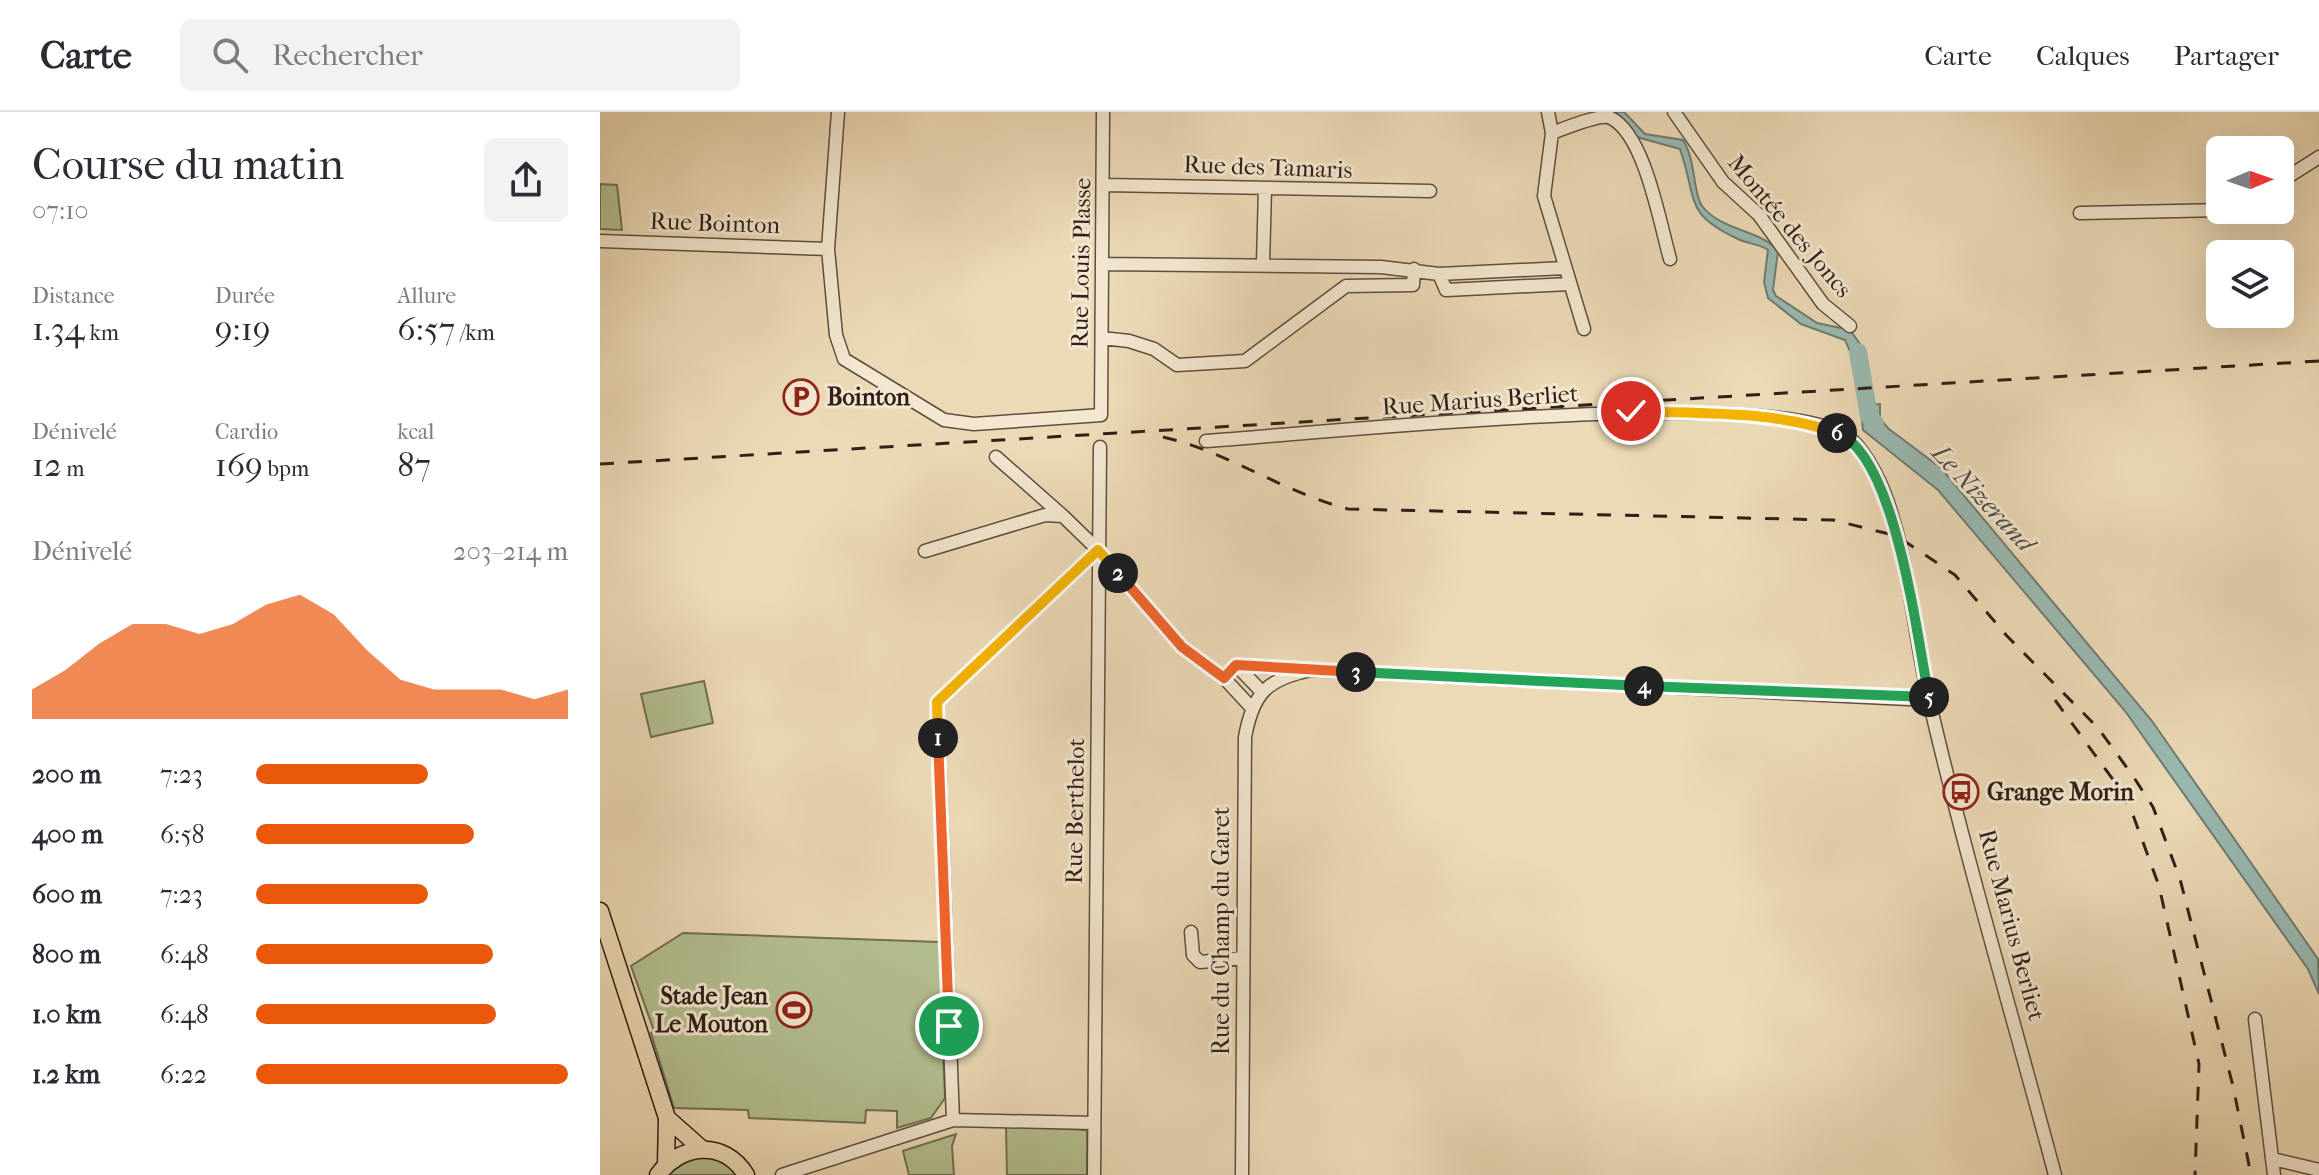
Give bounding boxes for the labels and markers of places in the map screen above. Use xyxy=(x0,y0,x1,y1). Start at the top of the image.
pin xyxy=(1597,377,1665,445)
parking icon: Bointon xyxy=(782,378,820,416)
place label: Bointon xyxy=(827,383,911,411)
pin: 6 xyxy=(1817,413,1857,453)
pin: 2 xyxy=(1098,553,1138,593)
pin: 3 xyxy=(1336,652,1376,692)
pin: 4 xyxy=(1624,666,1664,706)
pin: 5 xyxy=(1909,677,1949,717)
pin: 1 xyxy=(918,718,958,758)
bus stop icon: Grange Morin xyxy=(1942,773,1980,811)
place label: Grange Morin xyxy=(1987,778,2135,806)
place label: Stade Jean Le Mouton xyxy=(655,982,769,1038)
sports icon: Stade Jean Le Mouton xyxy=(775,991,813,1029)
pin xyxy=(915,992,983,1060)

